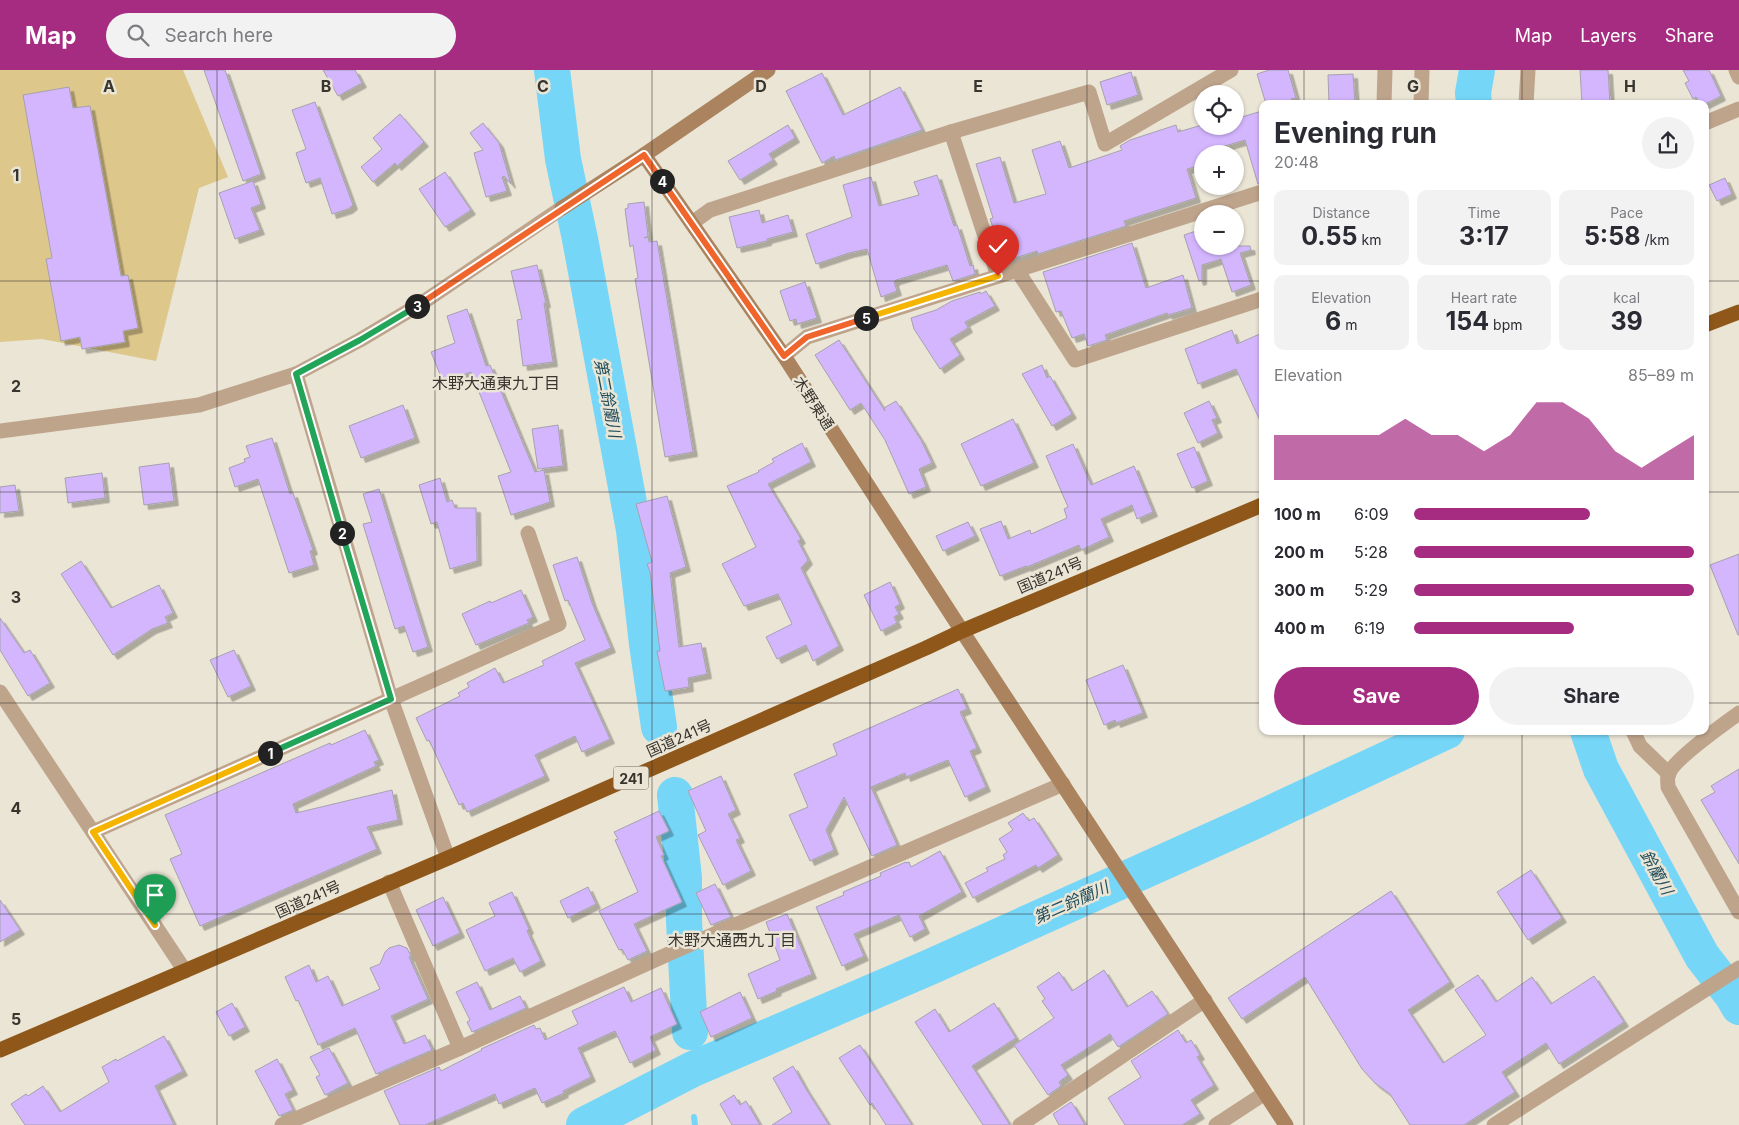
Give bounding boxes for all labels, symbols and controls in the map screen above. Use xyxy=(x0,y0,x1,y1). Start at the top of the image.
search box xyxy=(106,13,456,58)
text: Map xyxy=(25,21,76,50)
icon: search xyxy=(124,21,152,49)
text: Search here xyxy=(164,24,273,47)
text: Map xyxy=(1515,25,1552,46)
text: Layers xyxy=(1580,25,1637,46)
text: Share xyxy=(1665,25,1714,46)
text: A xyxy=(103,76,115,96)
text: B xyxy=(321,76,331,96)
text: C xyxy=(537,76,549,96)
text: D xyxy=(755,76,767,96)
text: E xyxy=(973,76,983,96)
text: G xyxy=(1407,76,1419,96)
text: H xyxy=(1624,76,1636,96)
map controls xyxy=(1194,85,1244,255)
button: locate xyxy=(1194,85,1244,135)
text: Evening run xyxy=(1274,116,1437,150)
button: share xyxy=(1642,117,1694,169)
button: + xyxy=(1194,145,1244,195)
text: 20:48 xyxy=(1274,152,1319,172)
text: 1 xyxy=(13,165,19,185)
pin: 4 xyxy=(650,168,674,194)
text: 4 xyxy=(658,173,667,190)
text: Distance xyxy=(1312,204,1370,221)
text: Time xyxy=(1468,204,1500,221)
text: Pace xyxy=(1610,204,1643,221)
button: − xyxy=(1194,205,1244,255)
text: 0.55 xyxy=(1301,221,1358,251)
text: 3:17 xyxy=(1459,221,1509,251)
text: 5:58 xyxy=(1584,221,1640,251)
pin xyxy=(977,225,1019,276)
text: km xyxy=(1358,231,1381,248)
text: /km xyxy=(1640,231,1669,248)
icon: check xyxy=(984,232,1012,260)
text: Elevation xyxy=(1311,289,1371,306)
text: Heart rate xyxy=(1451,289,1517,306)
text: kcal xyxy=(1613,289,1640,306)
pin: 3 xyxy=(404,294,430,318)
text: 3 xyxy=(413,298,422,315)
pin: 5 xyxy=(854,306,878,330)
text: 6 xyxy=(1325,306,1341,336)
text: 154 xyxy=(1445,306,1489,336)
text: 39 xyxy=(1610,306,1643,336)
text: 5 xyxy=(862,310,871,327)
text: m xyxy=(1341,316,1358,333)
text: bpm xyxy=(1489,316,1523,333)
water label: 第二鈴蘭川 xyxy=(591,357,626,441)
text: Elevation xyxy=(1274,365,1343,385)
text: 85–89 m xyxy=(1628,365,1694,385)
district label: 木野大通東九丁目 xyxy=(432,373,560,393)
street label: 木野東通 xyxy=(790,373,838,433)
text: 2 xyxy=(11,376,21,396)
text: 100 m xyxy=(1274,504,1321,524)
text: 6:09 xyxy=(1354,504,1389,524)
pin: 2 xyxy=(330,520,354,546)
text: 2 xyxy=(338,525,347,542)
text: 200 m xyxy=(1274,542,1324,562)
text: 5:28 xyxy=(1354,542,1388,562)
street label: 国道241号 xyxy=(1014,553,1086,597)
text: 300 m xyxy=(1274,580,1324,600)
text: 5:29 xyxy=(1354,580,1388,600)
text: 3 xyxy=(11,587,21,607)
text: 400 m xyxy=(1274,618,1325,638)
text: 6:19 xyxy=(1354,618,1385,638)
button: Save xyxy=(1274,667,1479,725)
button: Share xyxy=(1489,667,1694,725)
street label: 国道241号 xyxy=(643,715,715,761)
pin: 1 xyxy=(258,740,282,766)
text: 1 xyxy=(267,745,274,762)
road number: 241 xyxy=(614,766,648,790)
text: 4 xyxy=(11,798,22,818)
water label: 鈴蘭川 xyxy=(1637,846,1678,900)
pin xyxy=(134,874,176,925)
street label: 国道241号 xyxy=(272,876,344,922)
water label: 第二鈴蘭川 xyxy=(1030,876,1113,927)
icon: arrive xyxy=(141,881,169,909)
district label: 木野大通西九丁目 xyxy=(668,930,796,950)
text: 5 xyxy=(11,1009,21,1029)

